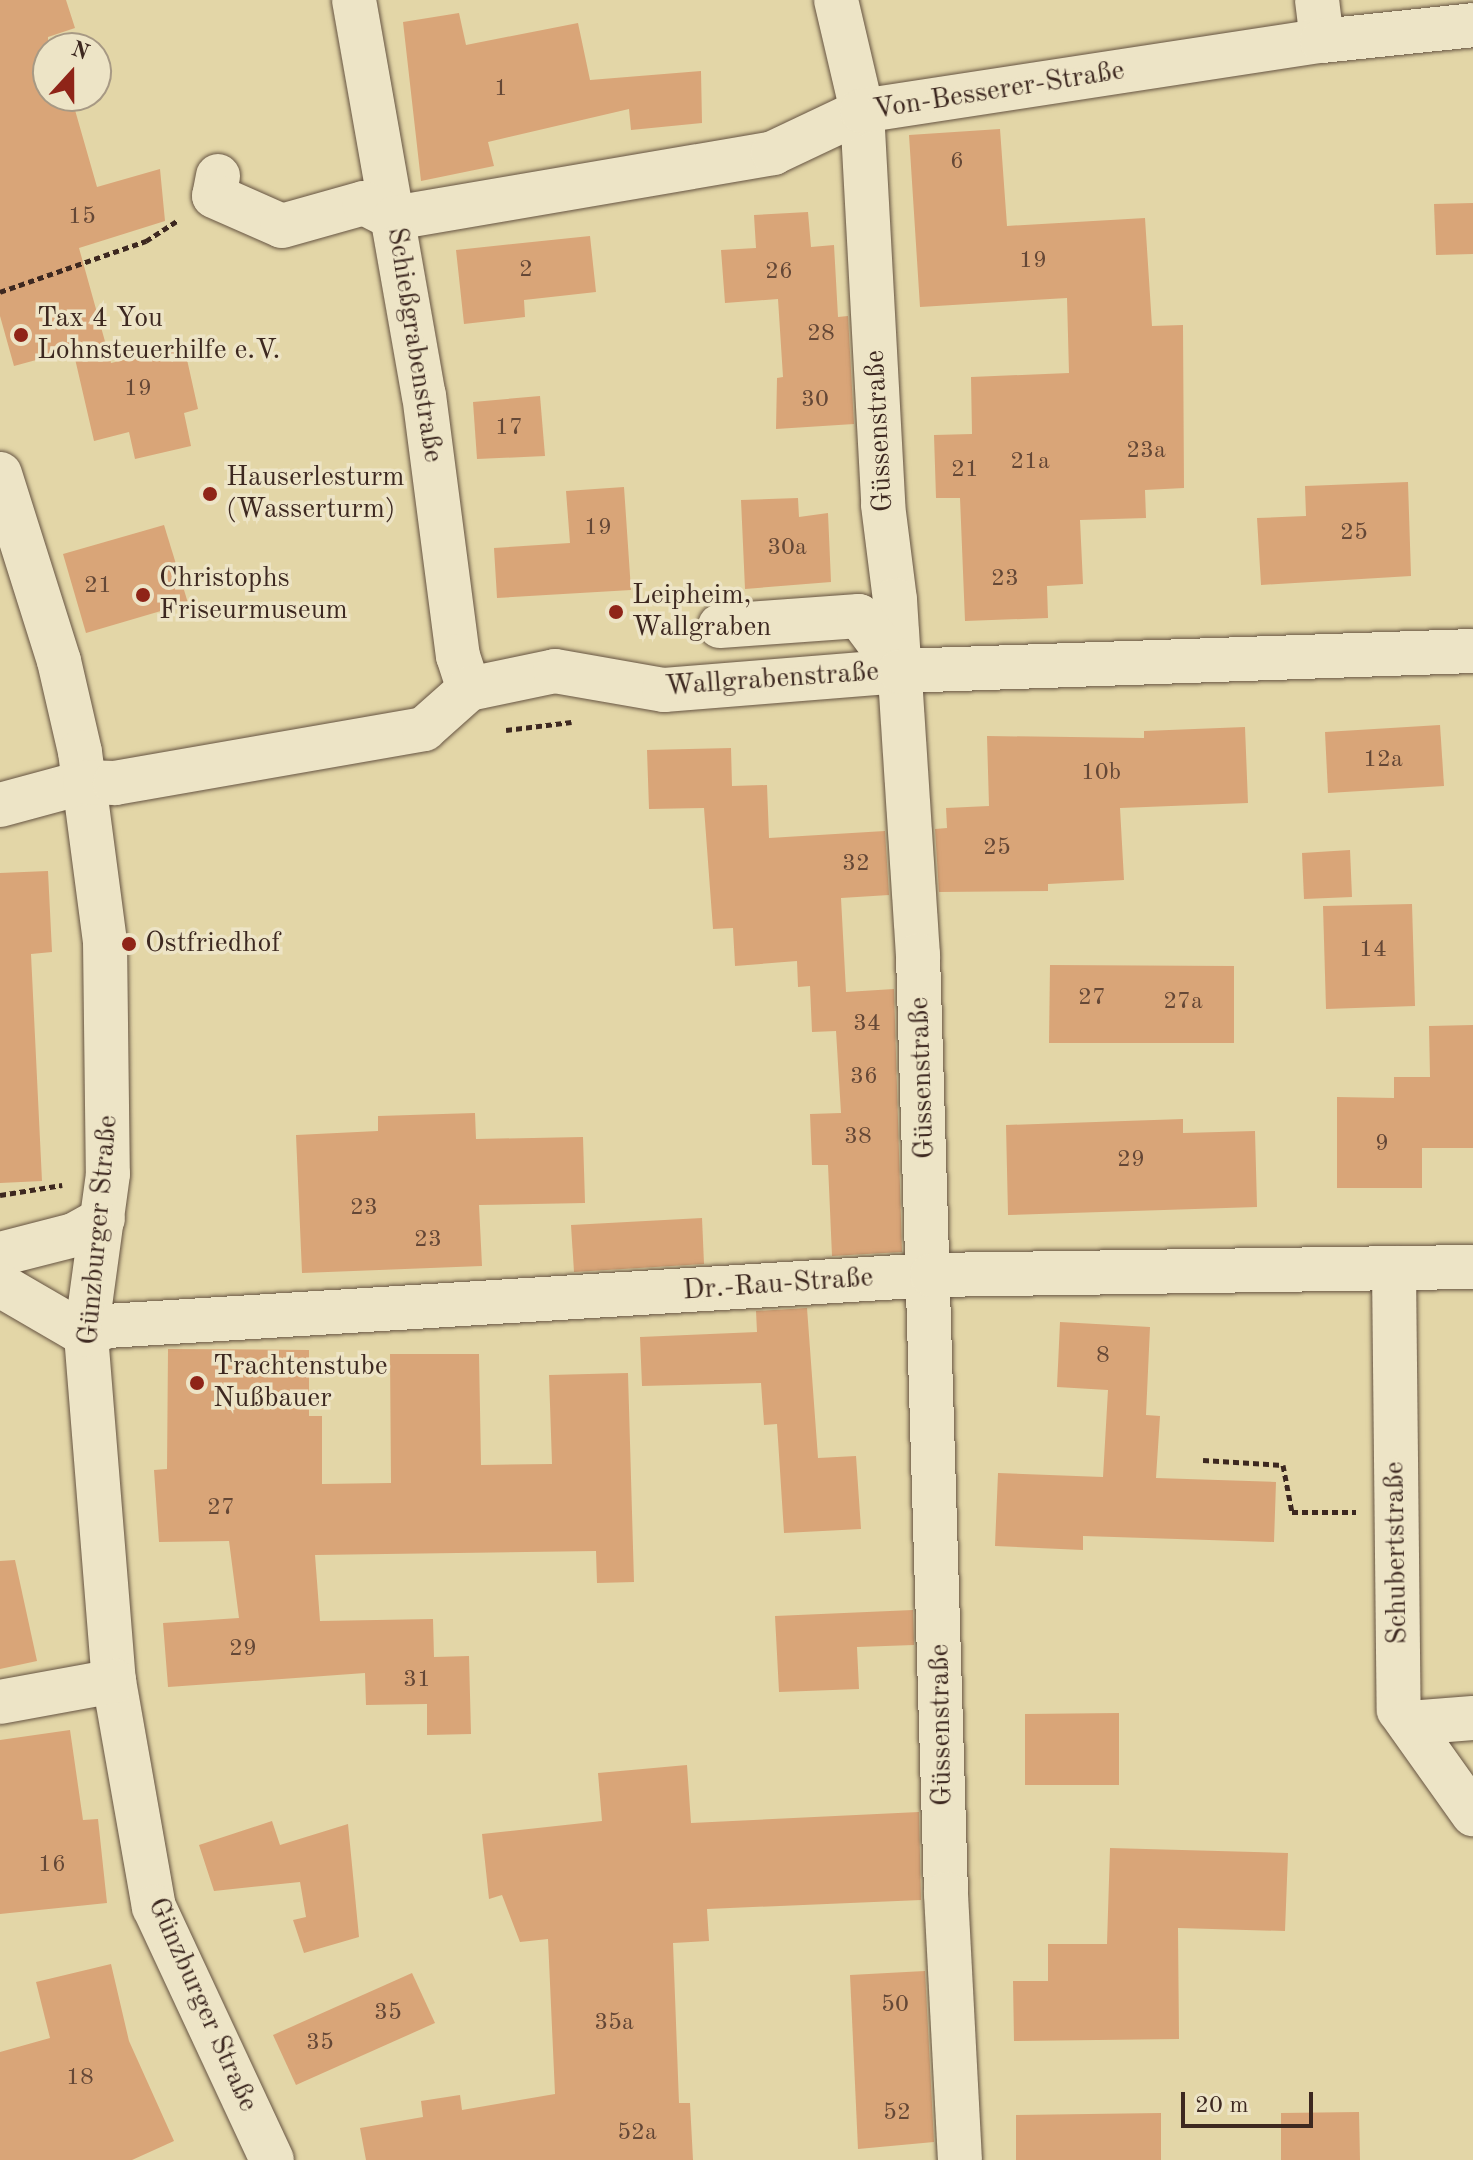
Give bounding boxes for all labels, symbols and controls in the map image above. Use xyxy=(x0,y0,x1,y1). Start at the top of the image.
north arrow xyxy=(32,32,112,112)
text: N xyxy=(68,38,92,65)
street label: Von-Besserer-Straße xyxy=(871,55,1127,127)
house number: 1 xyxy=(494,76,508,104)
house number: 6 xyxy=(950,149,964,177)
house number: 15 xyxy=(68,204,96,232)
street label: Schießgrabenstraße xyxy=(379,225,449,465)
house number: 19 xyxy=(1019,248,1047,276)
house number: 2 xyxy=(519,257,533,285)
house number: 26 xyxy=(765,259,793,287)
place label: Tax 4 You Lohnsteuerhilfe e.V. xyxy=(37,302,280,368)
house number: 28 xyxy=(807,321,835,349)
marker: Tax 4 You Lohnsteuerhilfe e.V. xyxy=(12,326,30,344)
street label: Güssenstraße xyxy=(859,349,901,513)
house number: 19 xyxy=(124,376,152,404)
house number: 30 xyxy=(801,387,829,415)
house number: 17 xyxy=(495,415,523,443)
house number: 23a xyxy=(1126,438,1166,466)
house number: 21a xyxy=(1010,449,1050,477)
house number: 21 xyxy=(951,457,979,485)
place label: Hauserlesturm (Wasserturm) xyxy=(226,461,404,527)
marker: Hauserlesturm (Wasserturm) xyxy=(201,485,219,503)
house number: 19 xyxy=(584,515,612,543)
house number: 25 xyxy=(1340,520,1368,548)
house number: 30a xyxy=(767,535,807,563)
place label: Christophs Friseurmuseum xyxy=(159,562,348,628)
house number: 23 xyxy=(991,566,1019,594)
house number: 21 xyxy=(84,573,112,601)
place label: Leipheim, Wallgraben xyxy=(632,579,771,645)
marker: Christophs Friseurmuseum xyxy=(134,586,152,604)
marker: Leipheim, Wallgraben xyxy=(607,603,625,621)
street label: Wallgrabenstraße xyxy=(664,656,880,704)
house number: 12a xyxy=(1363,747,1403,775)
house number: 10b xyxy=(1081,760,1121,788)
house number: 25 xyxy=(983,835,1011,863)
house number: 32 xyxy=(842,851,870,879)
place label: Ostfriedhof xyxy=(145,927,281,961)
marker: Ostfriedhof xyxy=(120,935,138,953)
house number: 14 xyxy=(1359,937,1387,965)
house number: 27 xyxy=(1078,985,1106,1013)
house number: 27a xyxy=(1163,989,1203,1017)
street label: Güssenstraße xyxy=(903,996,943,1160)
house number: 34 xyxy=(853,1011,881,1039)
house number: 36 xyxy=(850,1064,878,1092)
street label: Günzburger Straße xyxy=(72,1114,126,1346)
house number: 38 xyxy=(844,1124,872,1152)
house number: 9 xyxy=(1375,1131,1389,1159)
house number: 29 xyxy=(1117,1147,1145,1175)
house number: 23 xyxy=(350,1195,378,1223)
house number: 23 xyxy=(414,1227,442,1255)
street label: Dr.-Rau-Straße xyxy=(682,1262,874,1308)
house number: 8 xyxy=(1096,1343,1110,1371)
place label: Trachtenstube Nußbauer xyxy=(213,1350,388,1416)
marker: Trachtenstube Nußbauer xyxy=(188,1374,206,1392)
street label: Schubertstraße xyxy=(1379,1461,1415,1645)
house number: 27 xyxy=(207,1495,235,1523)
house number: 29 xyxy=(229,1636,257,1664)
street label: Güssenstraße xyxy=(924,1644,960,1806)
house number: 31 xyxy=(403,1667,431,1695)
house number: 16 xyxy=(38,1852,66,1880)
street label: Günzburger Straße xyxy=(140,1893,264,2117)
house number: 50 xyxy=(881,1992,909,2020)
house number: 35 xyxy=(374,2000,402,2028)
house number: 35a xyxy=(594,2010,634,2038)
house number: 35 xyxy=(306,2030,334,2058)
house number: 18 xyxy=(66,2065,94,2093)
scale bar xyxy=(1185,2076,1317,2126)
text: 20 m xyxy=(1195,2094,1249,2118)
house number: 52 xyxy=(883,2100,911,2128)
house number: 52a xyxy=(617,2120,657,2148)

